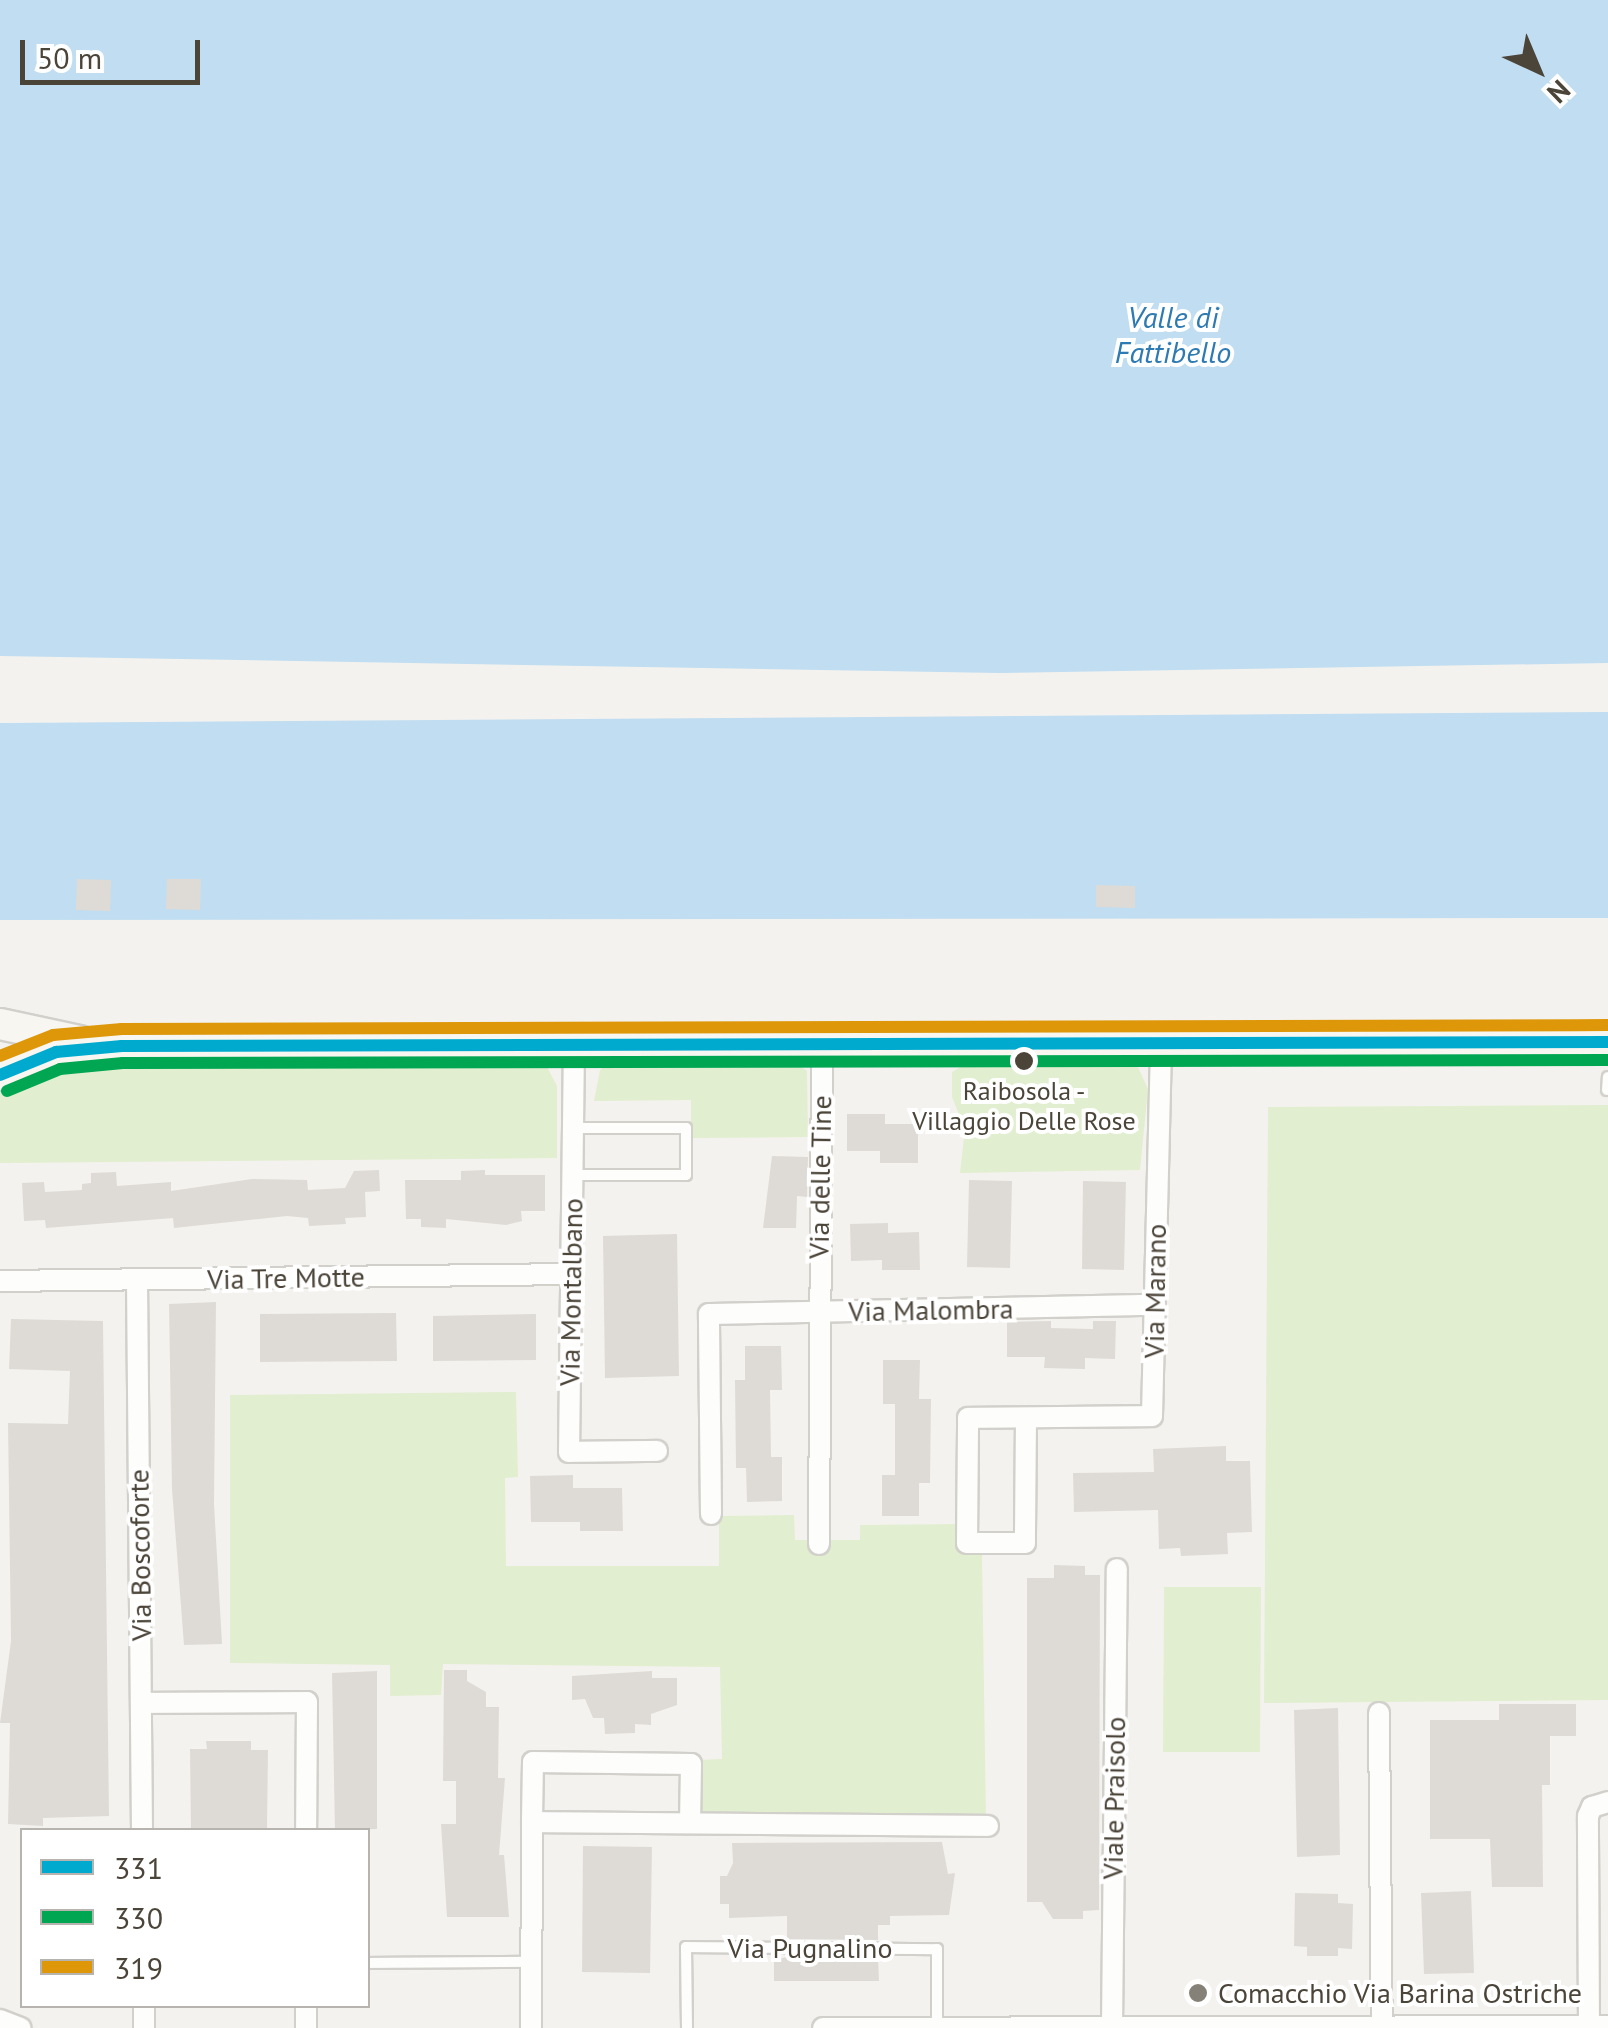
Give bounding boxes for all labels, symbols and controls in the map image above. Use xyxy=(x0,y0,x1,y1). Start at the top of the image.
scale bar xyxy=(25,20,205,82)
north arrow xyxy=(1488,20,1588,120)
text: 50 m xyxy=(37,38,102,77)
text: N xyxy=(1540,72,1579,112)
water label: Valle di Fattibello xyxy=(1115,299,1231,370)
marker: Raibosola - Villaggio Delle Rose xyxy=(1014,1051,1034,1071)
place label: Raibosola - Villaggio Delle Rose xyxy=(912,1075,1136,1136)
street label: Via delle Tine xyxy=(802,1094,838,1260)
street label: Via Montalbano xyxy=(553,1198,589,1386)
street label: Via Marano xyxy=(1137,1223,1173,1359)
street label: Via Tre Motte xyxy=(206,1260,366,1296)
street label: Via Malombra xyxy=(848,1292,1014,1328)
street label: Via Boscoforte xyxy=(122,1469,158,1641)
street label: Viale Praisolo xyxy=(1096,1716,1132,1880)
legend xyxy=(20,1828,370,2008)
text: 331 xyxy=(114,1848,163,1887)
text: 330 xyxy=(114,1898,163,1937)
street label: Via Pugnalino xyxy=(728,1931,892,1965)
text: 319 xyxy=(114,1948,163,1987)
place label: Comacchio Via Barina Ostriche xyxy=(1218,1976,1583,2010)
marker: Comacchio Via Barina Ostriche xyxy=(1187,1982,1209,2004)

